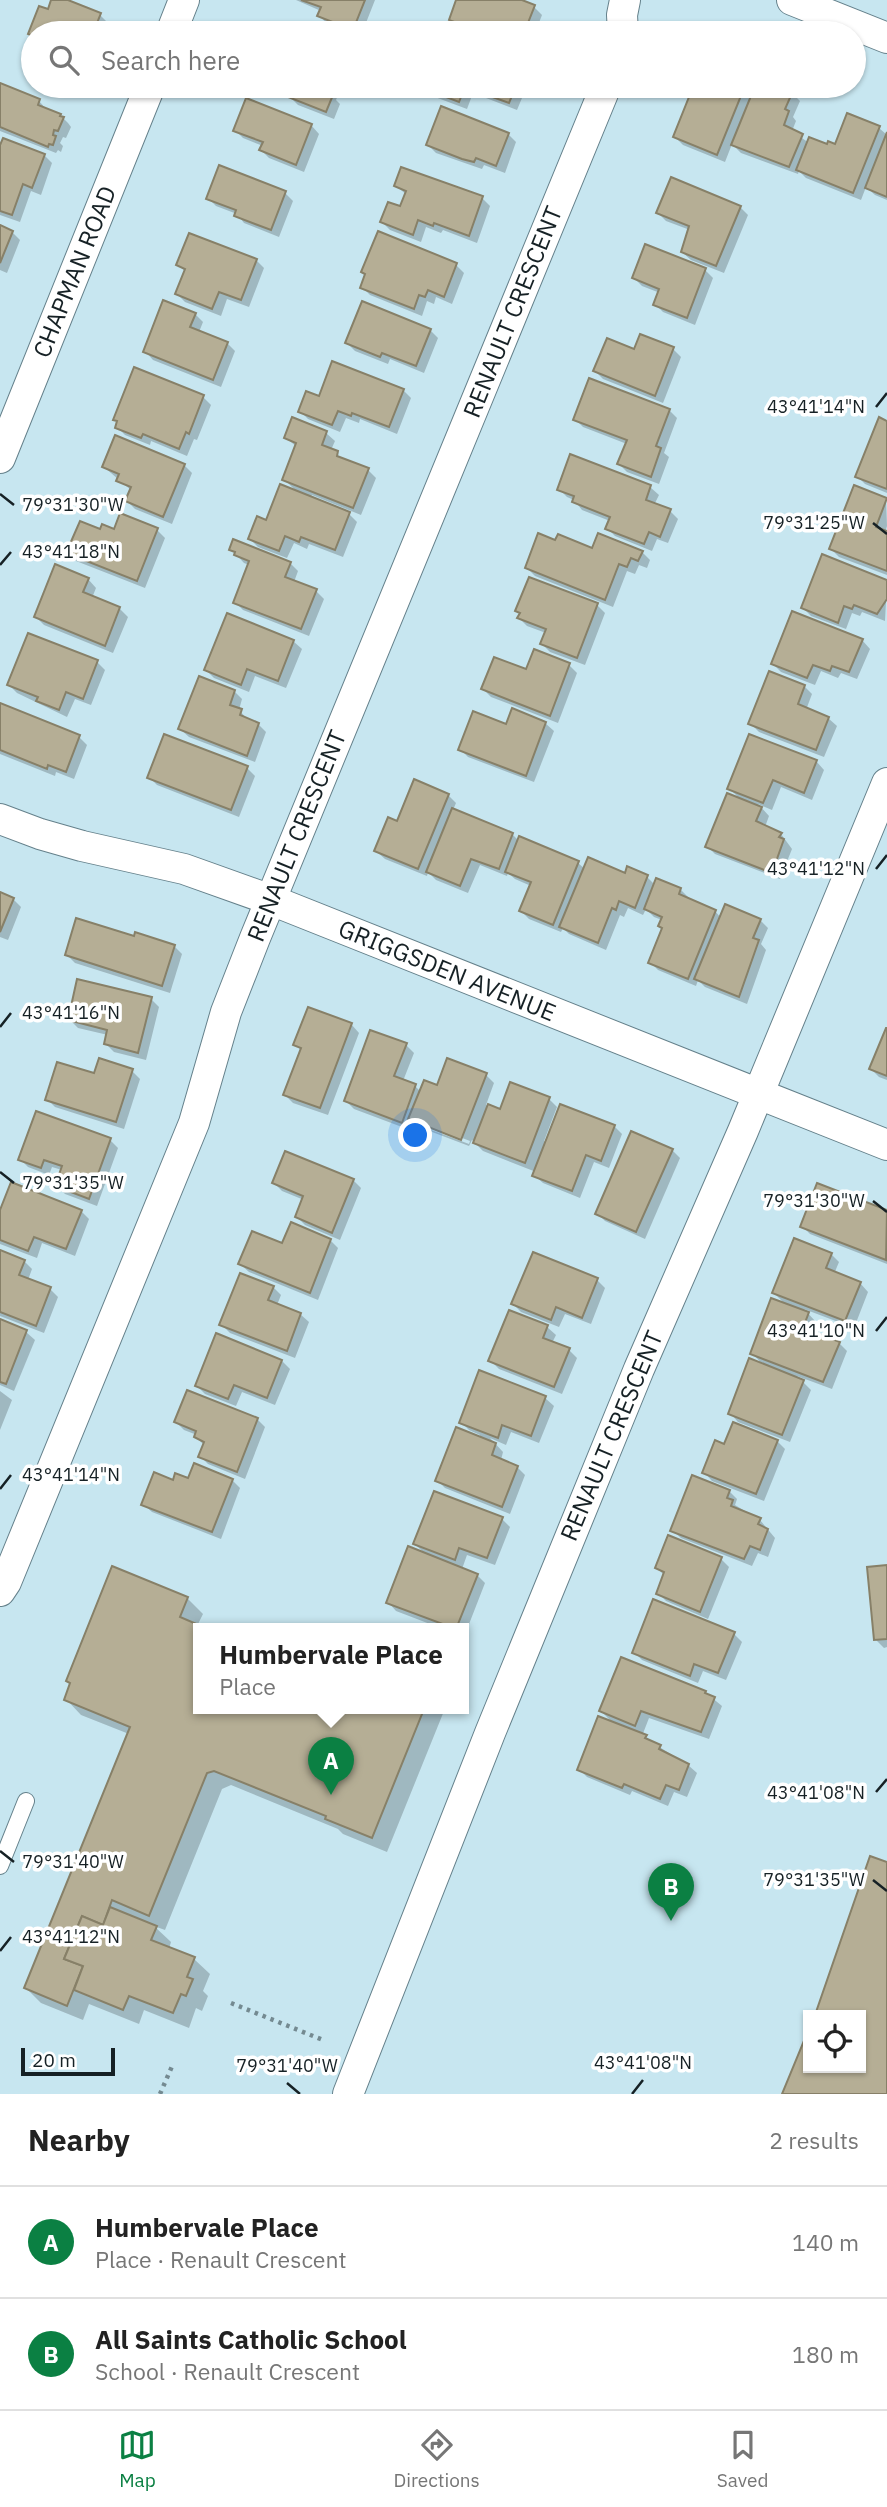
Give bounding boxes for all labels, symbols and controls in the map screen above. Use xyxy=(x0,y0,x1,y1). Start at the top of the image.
search box xyxy=(21,21,866,98)
icon: search xyxy=(45,41,83,79)
text: Search here xyxy=(101,43,240,77)
street label: CHAPMAN ROAD xyxy=(25,181,123,362)
street label: RENAULT CRESCENT xyxy=(455,201,569,422)
text: 43°41'14"N xyxy=(767,395,865,418)
text: 79°31'30"W xyxy=(22,493,124,516)
text: 79°31'25"W xyxy=(763,511,865,534)
text: 43°41'18"N xyxy=(22,540,120,563)
street label: RENAULT CRESCENT xyxy=(239,725,353,946)
text: 43°41'12"N xyxy=(767,857,865,880)
street label: GRIGGSDEN AVENUE xyxy=(334,912,561,1028)
text: 43°41'16"N xyxy=(22,1001,120,1024)
your location xyxy=(398,1118,432,1152)
text: 79°31'35"W xyxy=(22,1171,124,1194)
text: 79°31'30"W xyxy=(763,1189,865,1212)
text: 43°41'10"N xyxy=(767,1319,865,1342)
street label: RENAULT CRESCENT xyxy=(552,1325,670,1546)
text: 43°41'14"N xyxy=(22,1463,120,1486)
popup xyxy=(193,1623,469,1714)
text: Humbervale Place xyxy=(219,1637,443,1671)
text: Place xyxy=(219,1671,276,1701)
pin: A xyxy=(308,1737,354,1795)
text: 43°41'08"N xyxy=(767,1781,865,1804)
text: 79°31'40"W xyxy=(22,1850,124,1873)
pin: B xyxy=(648,1863,694,1921)
text: 79°31'35"W xyxy=(763,1868,865,1891)
text: 43°41'12"N xyxy=(22,1925,120,1948)
map controls xyxy=(803,2010,866,2073)
button: locate xyxy=(803,2010,866,2073)
scale bar xyxy=(21,2045,116,2077)
text: 20 m xyxy=(32,2048,76,2072)
text: 43°41'08"N xyxy=(594,2051,692,2074)
text: 79°31'40"W xyxy=(236,2054,338,2077)
text: Nearby xyxy=(28,2120,130,2159)
text: 2 results xyxy=(769,2125,859,2155)
text: Humbervale Place xyxy=(95,2210,319,2244)
text: A xyxy=(43,2227,59,2257)
text: 140 m xyxy=(792,2227,859,2257)
text: Place · Renault Crescent xyxy=(95,2244,347,2274)
text: All Saints Catholic School xyxy=(95,2322,407,2356)
text: B xyxy=(43,2339,59,2369)
text: 180 m xyxy=(792,2339,859,2369)
text: School · Renault Crescent xyxy=(95,2356,360,2386)
tab: Map xyxy=(118,2426,156,2492)
tab: Directions xyxy=(393,2426,480,2492)
tab: Saved xyxy=(717,2426,769,2492)

